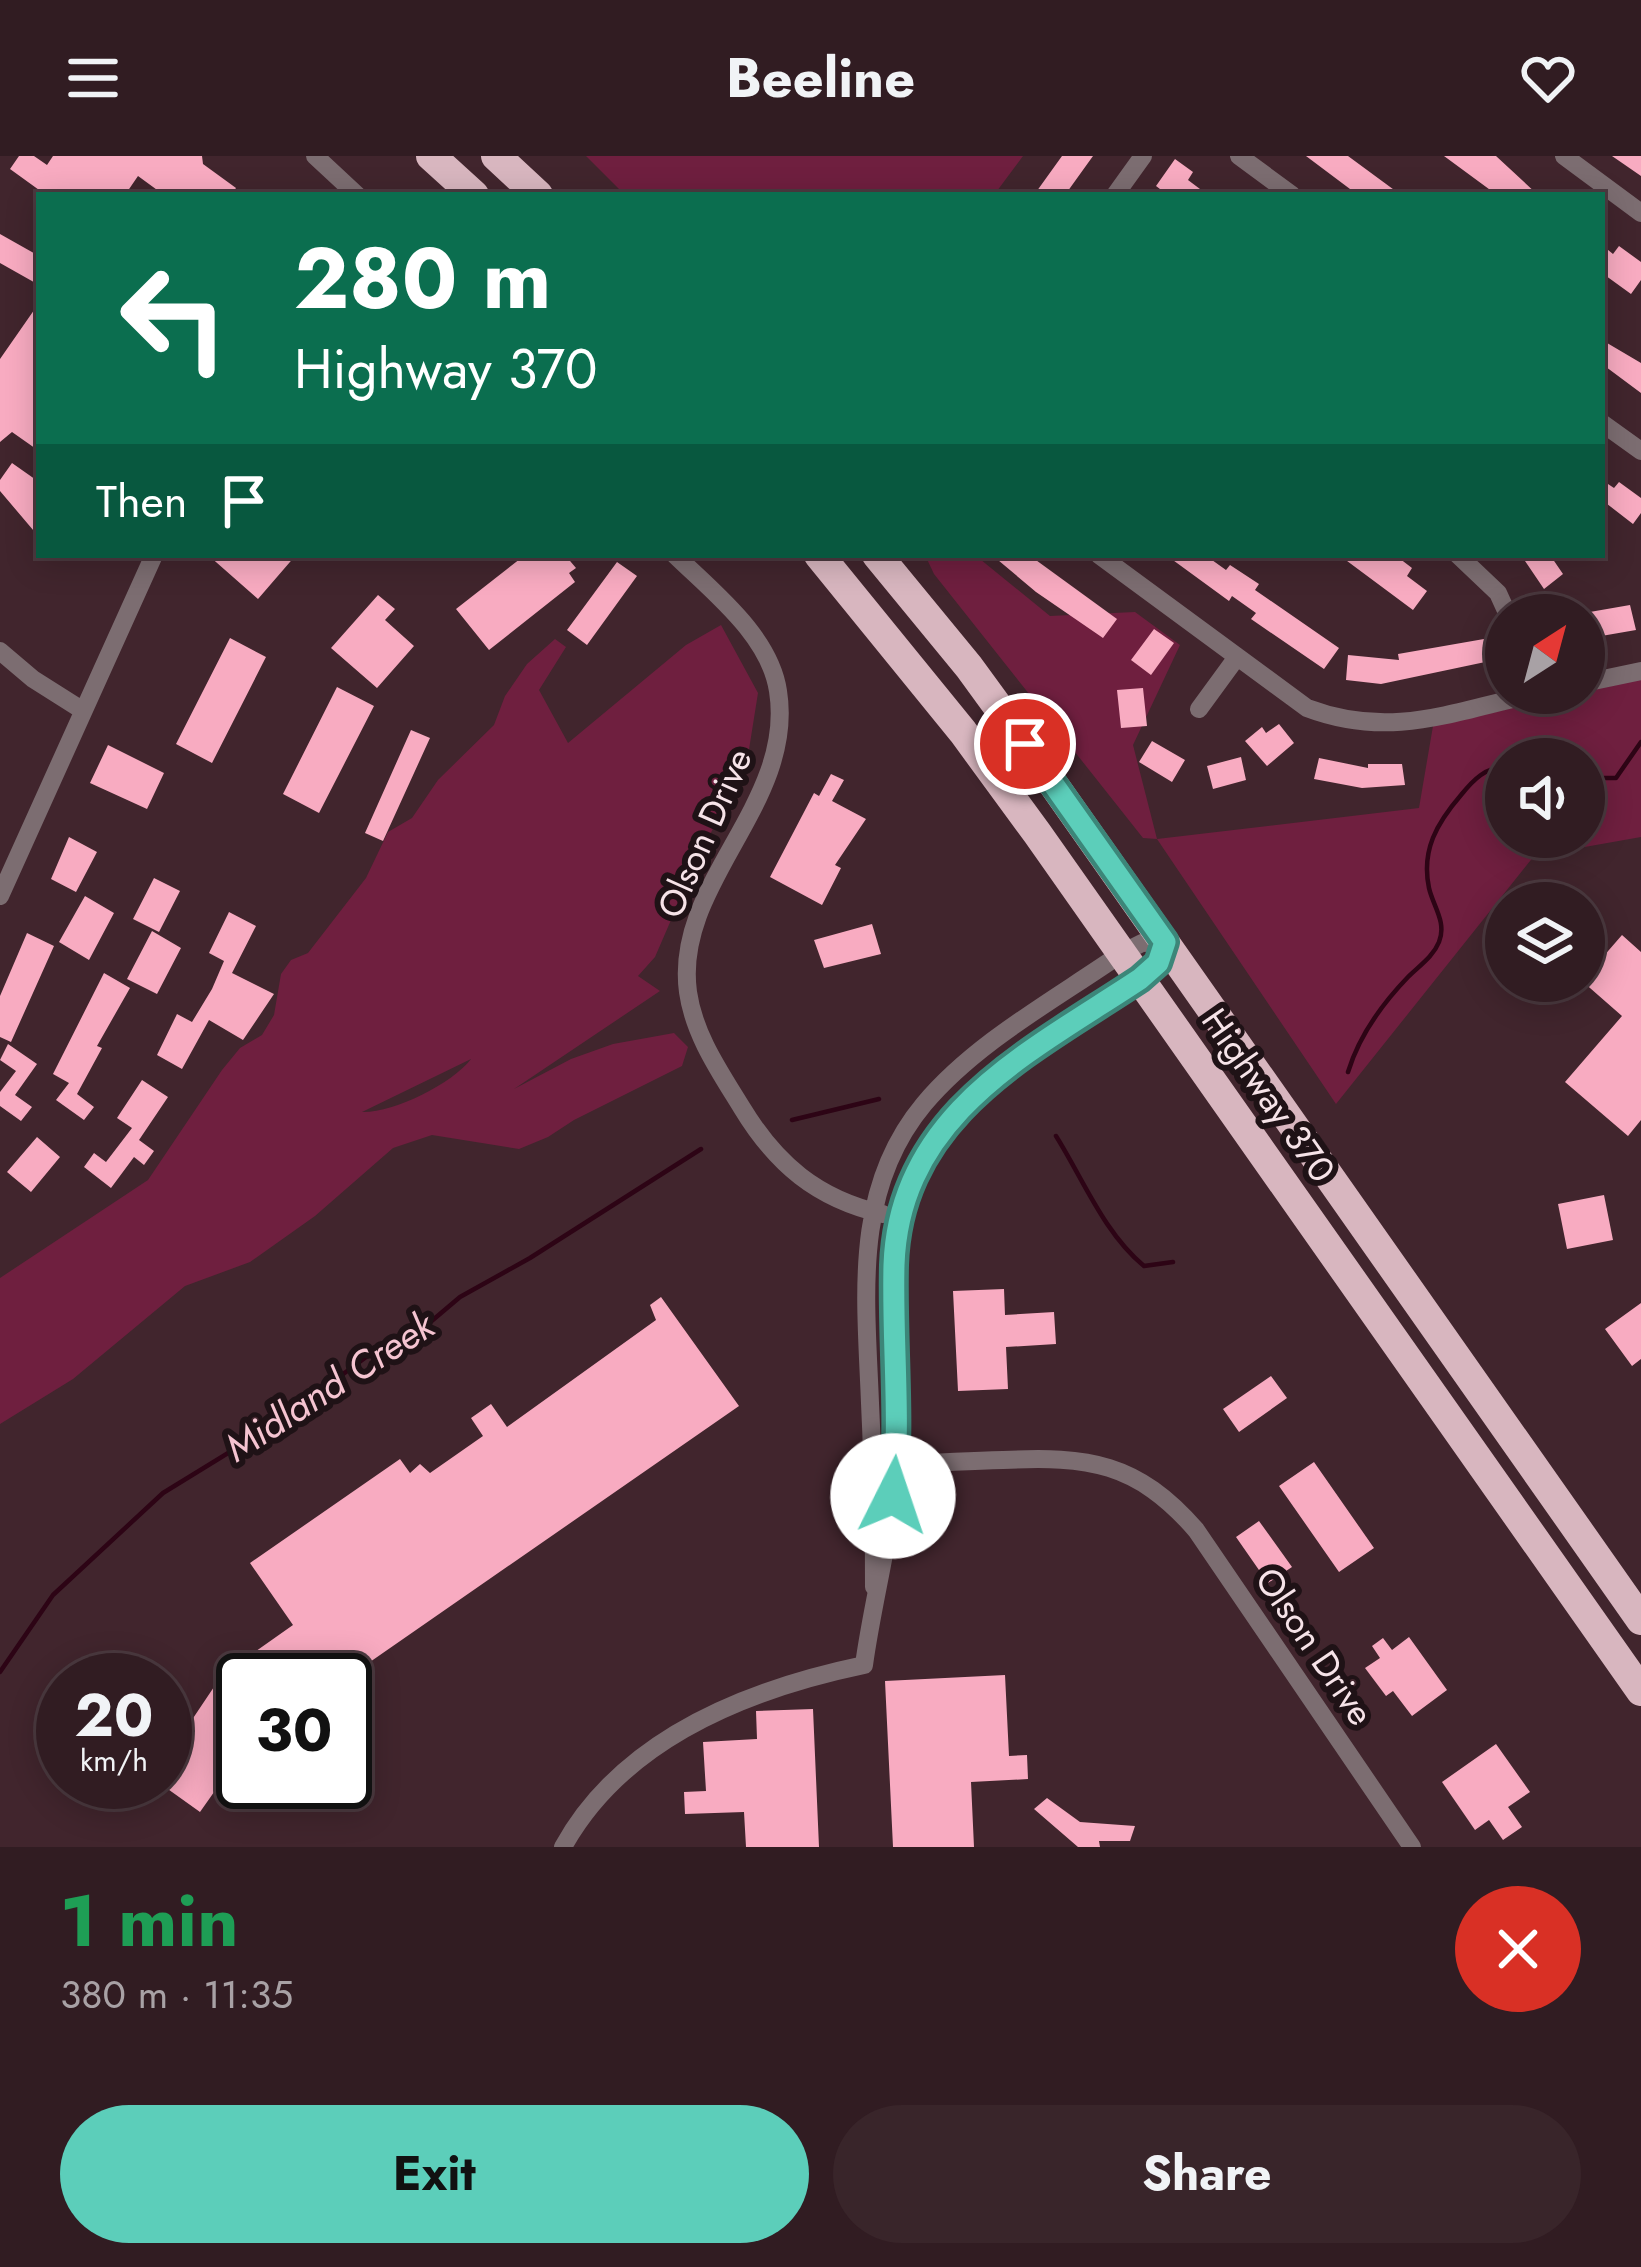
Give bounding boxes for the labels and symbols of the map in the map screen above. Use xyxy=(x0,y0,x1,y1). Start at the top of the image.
north arrow xyxy=(1485,594,1605,714)
pin xyxy=(974,693,1076,795)
street label: Olson Drive xyxy=(644,740,764,926)
street label: Highway 370 xyxy=(1190,997,1348,1193)
water label: Midland Creek xyxy=(213,1296,447,1476)
position arrow xyxy=(830,1433,956,1559)
street label: Olson Drive xyxy=(1243,1557,1387,1735)
speed limit sign: 30 xyxy=(216,1653,372,1809)

